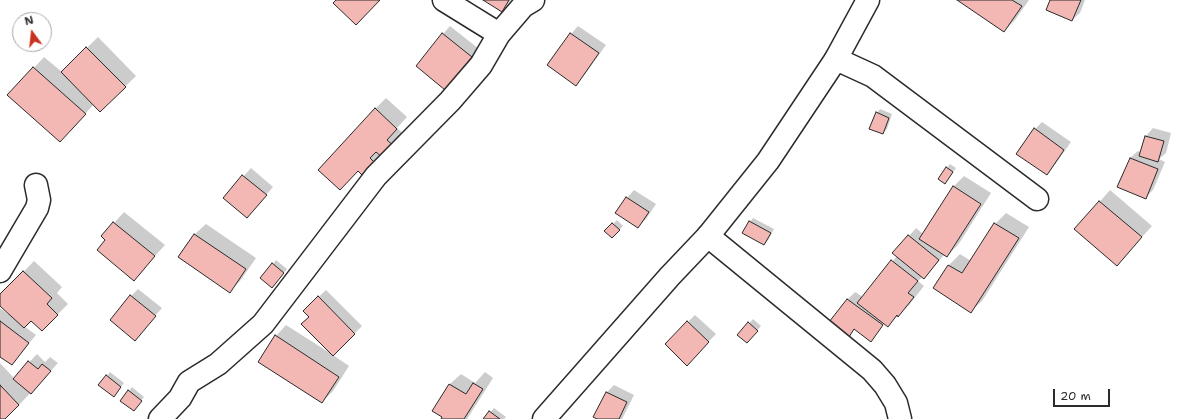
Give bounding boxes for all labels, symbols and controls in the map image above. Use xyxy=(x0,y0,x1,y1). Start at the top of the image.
north arrow xyxy=(12,12,52,52)
text: N xyxy=(23,13,35,29)
scale bar xyxy=(1055,381,1112,407)
text: 20 m xyxy=(1060,388,1091,404)

